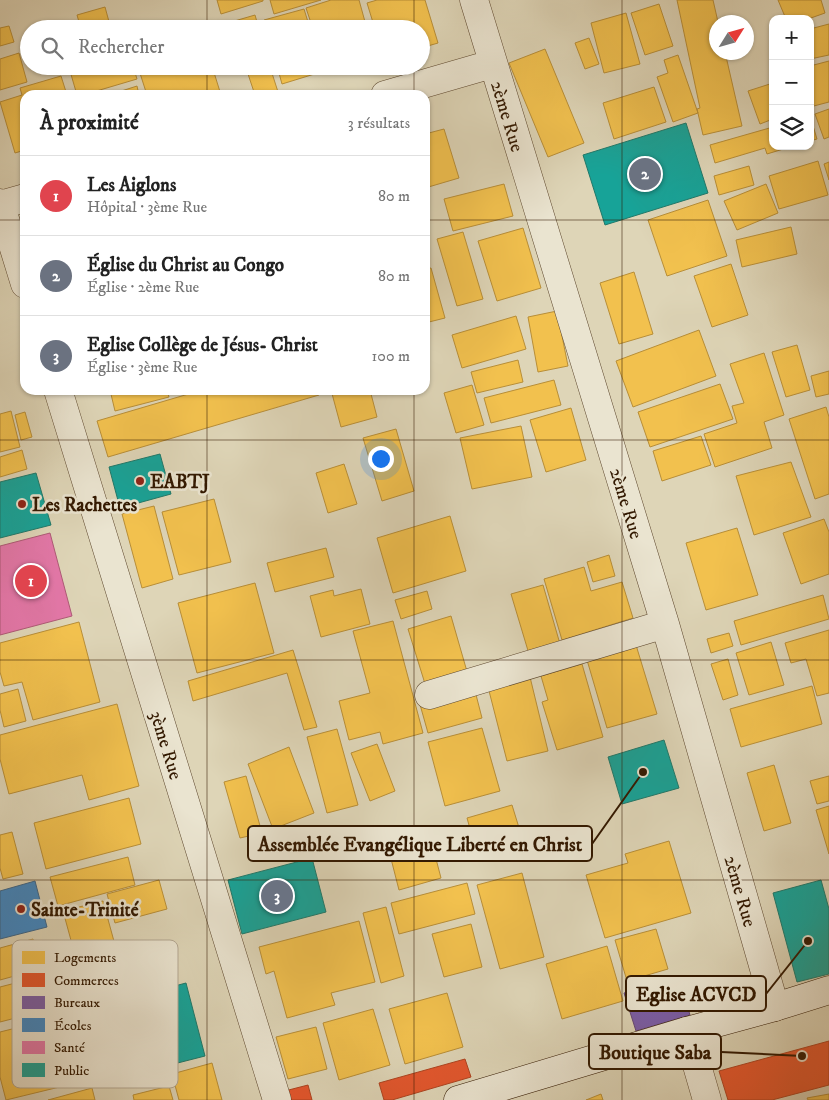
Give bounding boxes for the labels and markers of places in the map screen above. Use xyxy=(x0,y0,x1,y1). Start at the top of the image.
pin: 2 xyxy=(629,155,661,193)
place label: EABTJ xyxy=(150,471,210,494)
marker: EABTJ xyxy=(134,475,146,487)
place label: Les Rachettes xyxy=(32,494,138,517)
marker: Les Rachettes xyxy=(16,498,28,510)
pin: 1 xyxy=(15,562,47,600)
callout: Assemblée Evangélique Liberté en Christ xyxy=(248,826,592,861)
pin: 3 xyxy=(261,877,293,915)
place label: Sainte-Trinité xyxy=(31,899,140,922)
marker: Sainte-Trinité xyxy=(15,903,27,915)
callout: Eglise ACVCD xyxy=(626,976,766,1011)
callout: Boutique Saba xyxy=(589,1034,721,1069)

